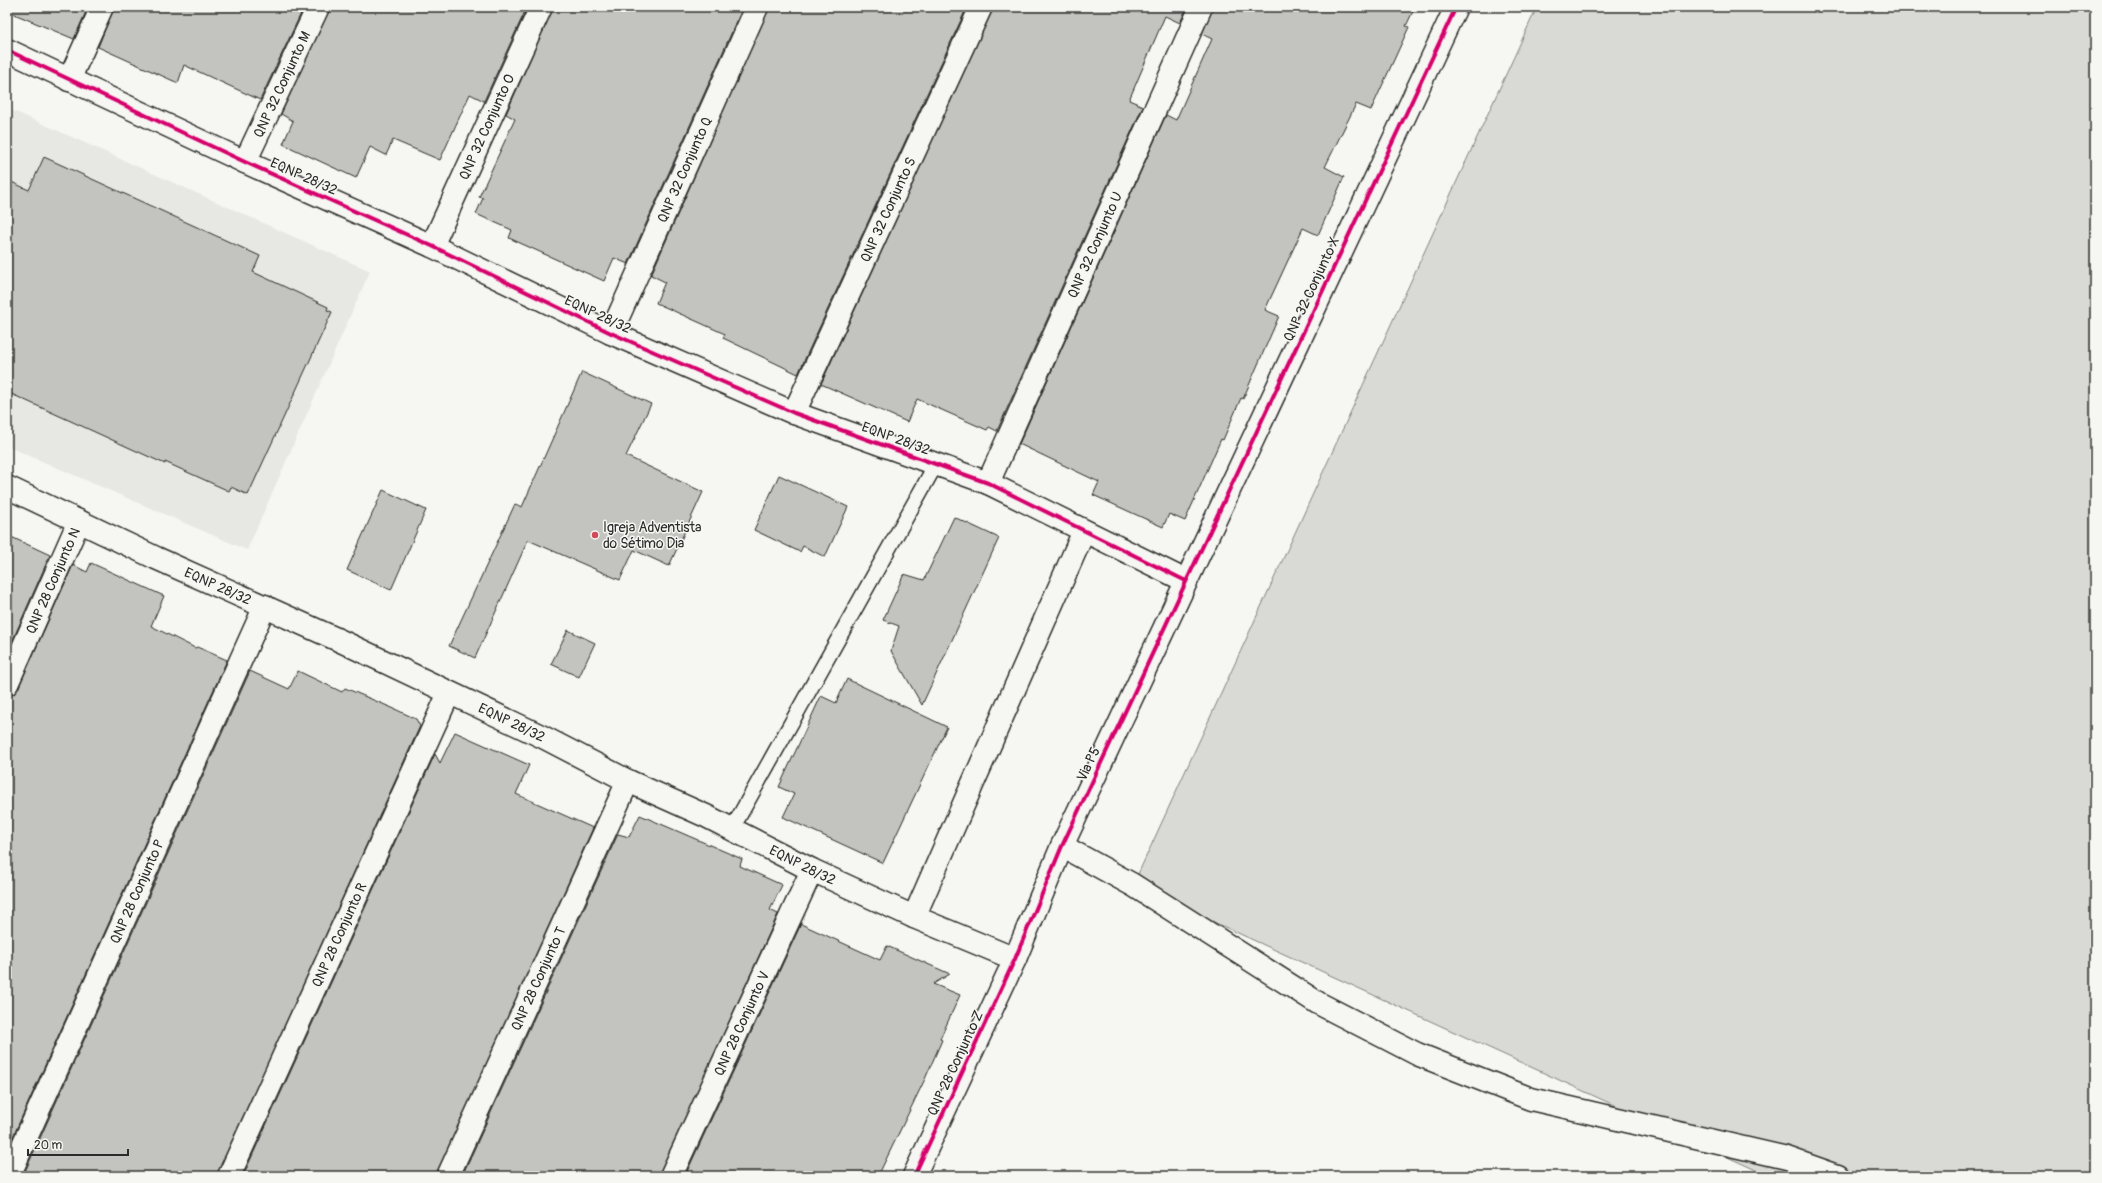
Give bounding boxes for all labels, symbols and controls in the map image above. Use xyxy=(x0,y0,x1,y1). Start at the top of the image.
street label: QNP 32 Conjunto M xyxy=(250,29,314,140)
street label: QNP 32 Conjunto O xyxy=(455,71,518,183)
street label: QNP 32 Conjunto Q xyxy=(654,114,716,225)
street label: EQNP 28/32 xyxy=(268,154,340,199)
street label: QNP 32 Conjunto S xyxy=(857,155,920,265)
street label: QNP 32 Conjunto U xyxy=(1064,189,1126,301)
street label: QNP 32 Conjunto X xyxy=(1280,234,1343,344)
street label: EQNP 28/32 xyxy=(562,292,634,337)
street label: EQNP 28/32 xyxy=(859,418,933,459)
place label: Igreja Adventista do Sétimo Dia xyxy=(603,519,702,552)
street label: QNP 28 Conjunto N xyxy=(22,525,84,637)
marker: Igreja Adventista do Sétimo Dia xyxy=(590,530,600,540)
street label: EQNP 28/32 xyxy=(182,564,254,609)
street label: EQNP 28/32 xyxy=(476,700,548,746)
street label: Via P5 xyxy=(1073,744,1104,784)
street label: QNP 28 Conjunto P xyxy=(106,837,168,946)
street label: EQNP 28/32 xyxy=(767,842,838,889)
street label: QNP 28 Conjunto R xyxy=(308,880,370,990)
street label: QNP 28 Conjunto T xyxy=(507,924,570,1033)
street label: QNP 28 Conjunto V xyxy=(710,969,773,1079)
street label: QNP 28 Conjunto Z xyxy=(924,1007,987,1119)
scale bar xyxy=(28,1131,128,1157)
text: 20 m xyxy=(34,1138,63,1153)

